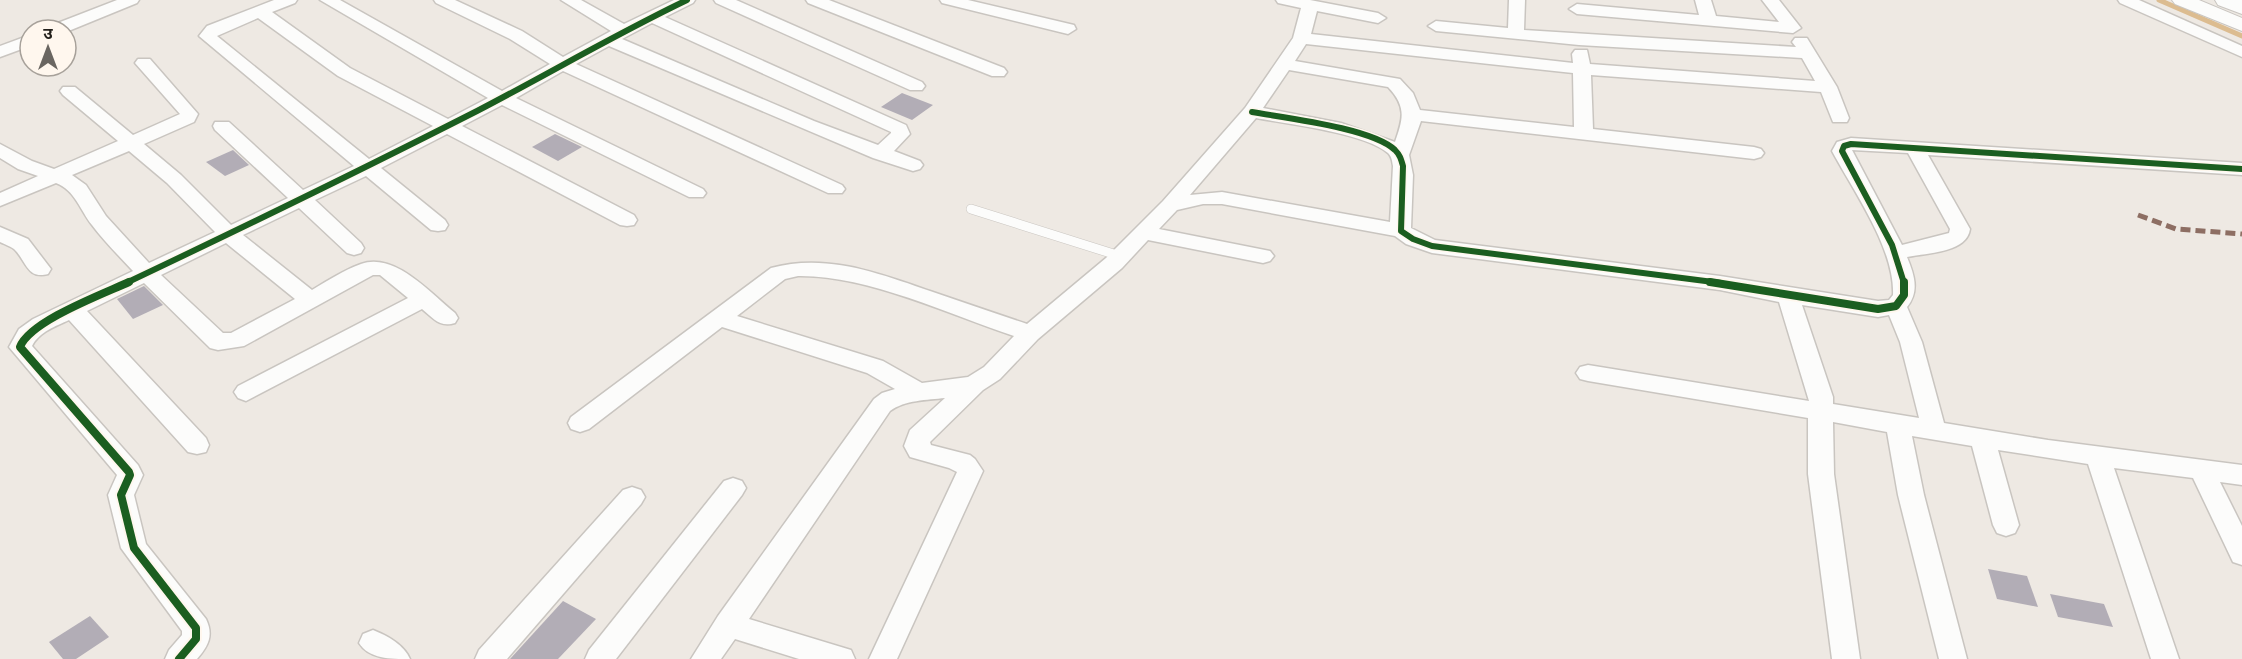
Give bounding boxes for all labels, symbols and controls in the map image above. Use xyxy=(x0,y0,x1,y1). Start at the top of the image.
north arrow xyxy=(18,18,78,78)
text: उ xyxy=(43,24,53,43)

